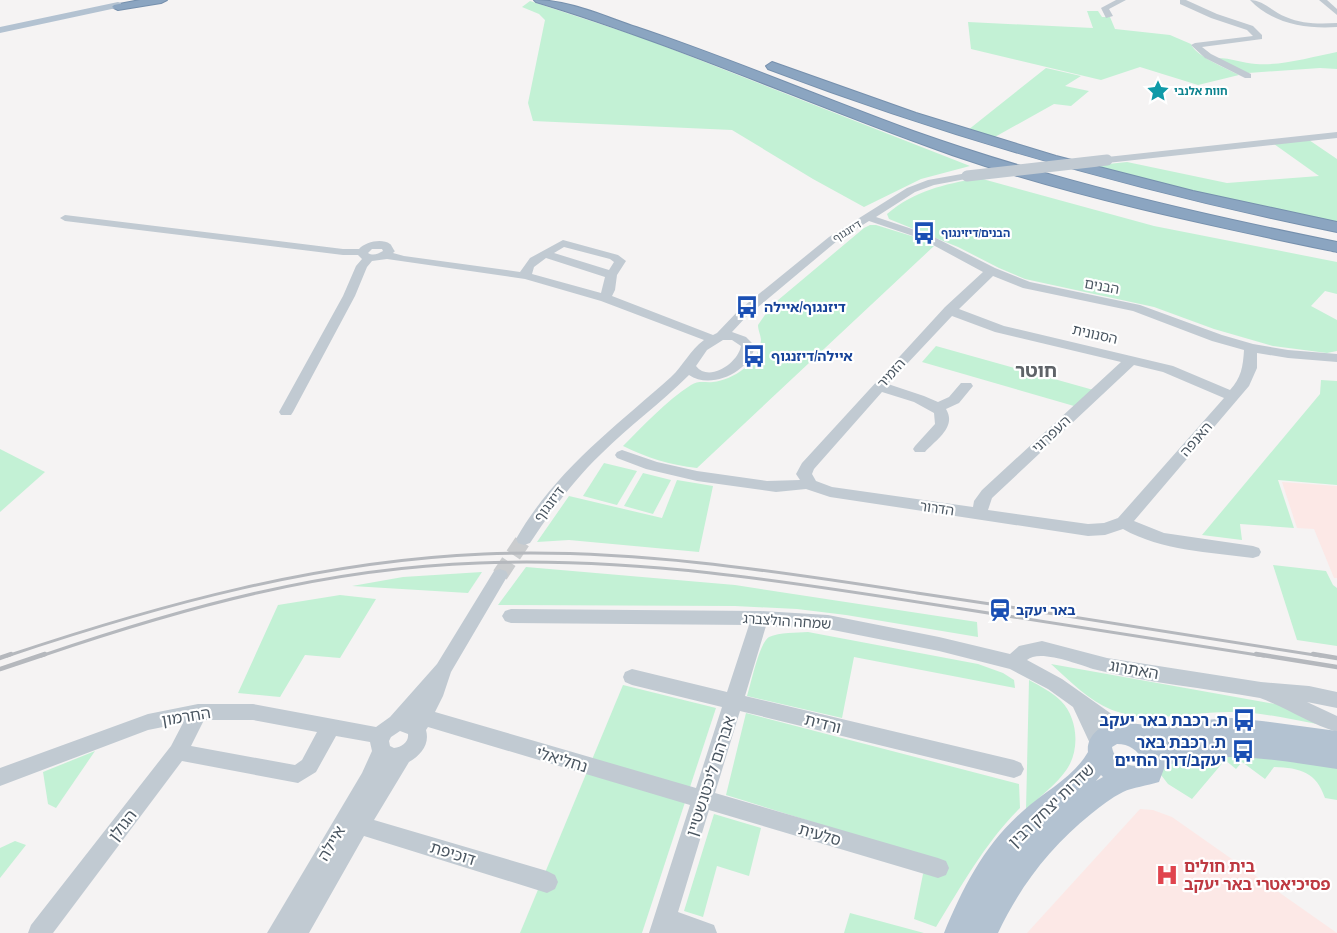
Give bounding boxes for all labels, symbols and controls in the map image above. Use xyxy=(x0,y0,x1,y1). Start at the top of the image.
place icon: חוות אלנבי xyxy=(1145,78,1171,104)
place label: חוות אלנבי xyxy=(1174,84,1228,98)
street label: דיזנגוף xyxy=(830,217,864,245)
bus stop icon: הבנים/דיזינגוף xyxy=(911,220,937,246)
place label: הבנים/דיזינגוף xyxy=(941,226,1010,240)
street label: הבנים xyxy=(1083,274,1121,298)
bus stop icon: דיזנגוף/איילה xyxy=(734,294,760,320)
place label: דיזנגוף/איילה xyxy=(764,298,846,316)
street label: הסנונית xyxy=(1071,320,1119,348)
bus stop icon: איילה/דיזנגוף xyxy=(741,343,767,369)
place label: איילה/דיזנגוף xyxy=(771,347,853,365)
street label: הזמיר xyxy=(873,354,909,392)
district label: חוטר xyxy=(1015,357,1057,383)
street label: העפרוני xyxy=(1028,412,1074,456)
street label: האנפה xyxy=(1176,418,1216,460)
street label: דיזנגוף xyxy=(530,482,568,525)
street label: הדרור xyxy=(919,497,955,519)
station icon: באר יעקב xyxy=(987,597,1013,623)
place label: באר יעקב xyxy=(1016,601,1076,619)
street label: שמחה הולצברג xyxy=(742,609,832,633)
street label: האתרוג xyxy=(1107,654,1161,684)
street label: החרמון xyxy=(160,701,212,731)
bus stop icon: ת. רכבת באר יעקב xyxy=(1231,707,1257,733)
street label: ורדית xyxy=(802,708,844,738)
place label: ת. רכבת באר יעקב xyxy=(1099,709,1228,731)
street label: אברהם ליכטנשטיין xyxy=(680,713,740,839)
place label: ת. רכבת באר יעקב/דרך החיים xyxy=(1115,731,1226,771)
bus stop icon: ת. רכבת באר יעקב/דרך החיים xyxy=(1230,738,1256,764)
street label: נחליאלי xyxy=(534,741,590,777)
street label: שדרות יצחק רבין xyxy=(1003,758,1099,852)
street label: הגולן xyxy=(103,805,141,845)
street label: סלעית xyxy=(796,817,844,851)
street label: איילה xyxy=(312,821,350,865)
street label: דוכיפת xyxy=(427,836,479,870)
place label: בית חולים פסיכיאטרי באר יעקב xyxy=(1184,855,1330,895)
hospital icon: בית חולים פסיכיאטרי באר יעקב xyxy=(1154,862,1180,888)

